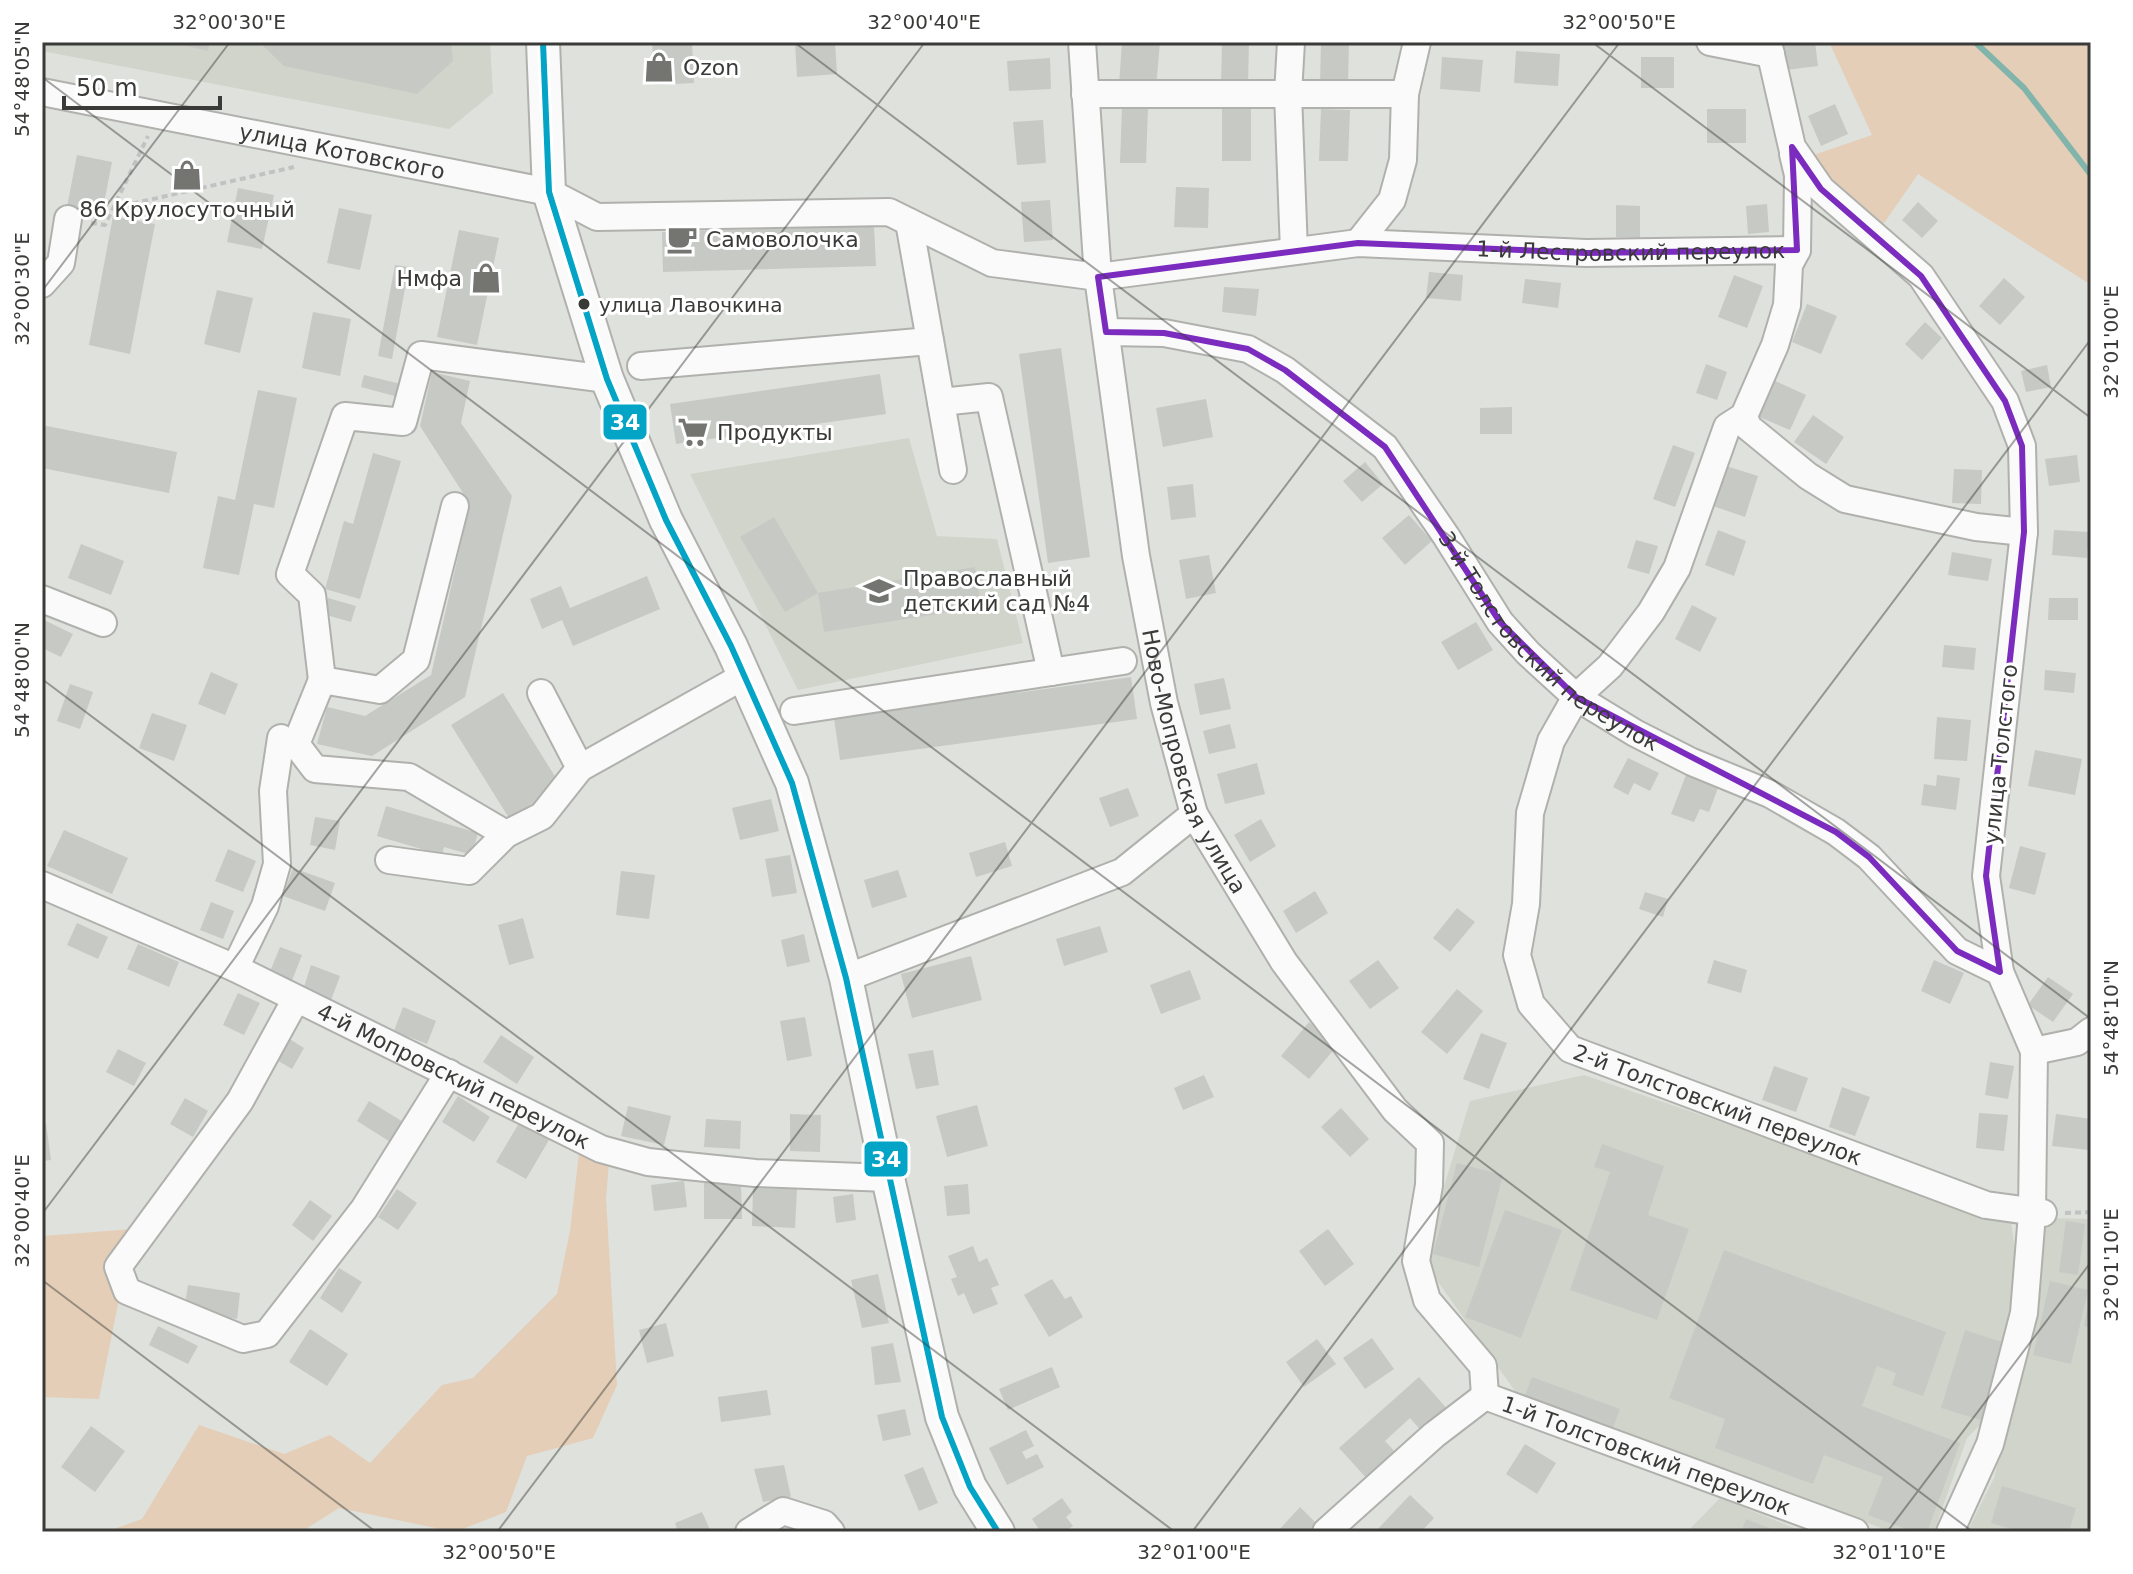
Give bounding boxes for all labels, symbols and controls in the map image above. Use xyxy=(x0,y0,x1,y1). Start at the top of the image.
text: 32°00'30"E xyxy=(172,10,286,34)
text: 32°00'40"E xyxy=(867,10,981,34)
text: 32°00'50"E xyxy=(1562,10,1676,34)
text: 54°48'05"N xyxy=(10,21,34,137)
shop icon: Ozon xyxy=(642,50,676,84)
place label: Ozon xyxy=(683,55,739,80)
scale bar xyxy=(64,60,220,110)
text: 50 m xyxy=(76,74,138,102)
street label: улица Котовского xyxy=(237,119,447,184)
shop icon: 86 Крулосуточный xyxy=(170,158,204,192)
place label: 86 Крулосуточный xyxy=(79,197,295,222)
cafe icon: Самоволочка xyxy=(665,222,699,256)
place label: Самоволочка xyxy=(706,227,859,252)
text: 32°00'30"E xyxy=(10,232,34,346)
street label: 1-й Лестровский переулок xyxy=(1476,236,1785,266)
shop icon: Нмфа xyxy=(469,261,503,295)
place label: Нмфа xyxy=(397,266,462,291)
text: 32°01'00"E xyxy=(2099,285,2123,399)
place label: улица Лавочкина xyxy=(599,293,782,317)
marker: улица Лавочкина xyxy=(576,296,592,312)
line badge: 34 xyxy=(602,403,648,441)
text: 34 xyxy=(610,410,640,435)
supermarket icon: Продукты xyxy=(676,415,710,449)
place label: Продукты xyxy=(717,420,833,445)
street label: 3-й Толстовский переулок xyxy=(1433,527,1663,756)
place label: Православный детский сад №4 xyxy=(903,566,1090,616)
school or university icon: Православный детский сад №4 xyxy=(862,574,896,608)
text: 54°48'00"N xyxy=(10,622,34,738)
street label: Ново-Мопровская улица xyxy=(1137,627,1251,898)
street label: улица Толстого xyxy=(1979,663,2022,845)
text: 54°48'10"N xyxy=(2099,960,2123,1076)
street label: 4-й Мопровский переулок xyxy=(313,999,594,1154)
street label: 2-й Толстовский переулок xyxy=(1570,1039,1865,1170)
line badge: 34 xyxy=(863,1140,909,1178)
text: 34 xyxy=(871,1147,901,1172)
text: 32°00'40"E xyxy=(10,1154,34,1268)
text: 32°01'10"E xyxy=(2099,1208,2123,1322)
street label: 1-й Толстовский переулок xyxy=(1498,1391,1794,1520)
text: 32°00'50"E xyxy=(442,1540,556,1564)
text: 32°01'00"E xyxy=(1137,1540,1251,1564)
text: 32°01'10"E xyxy=(1832,1540,1946,1564)

